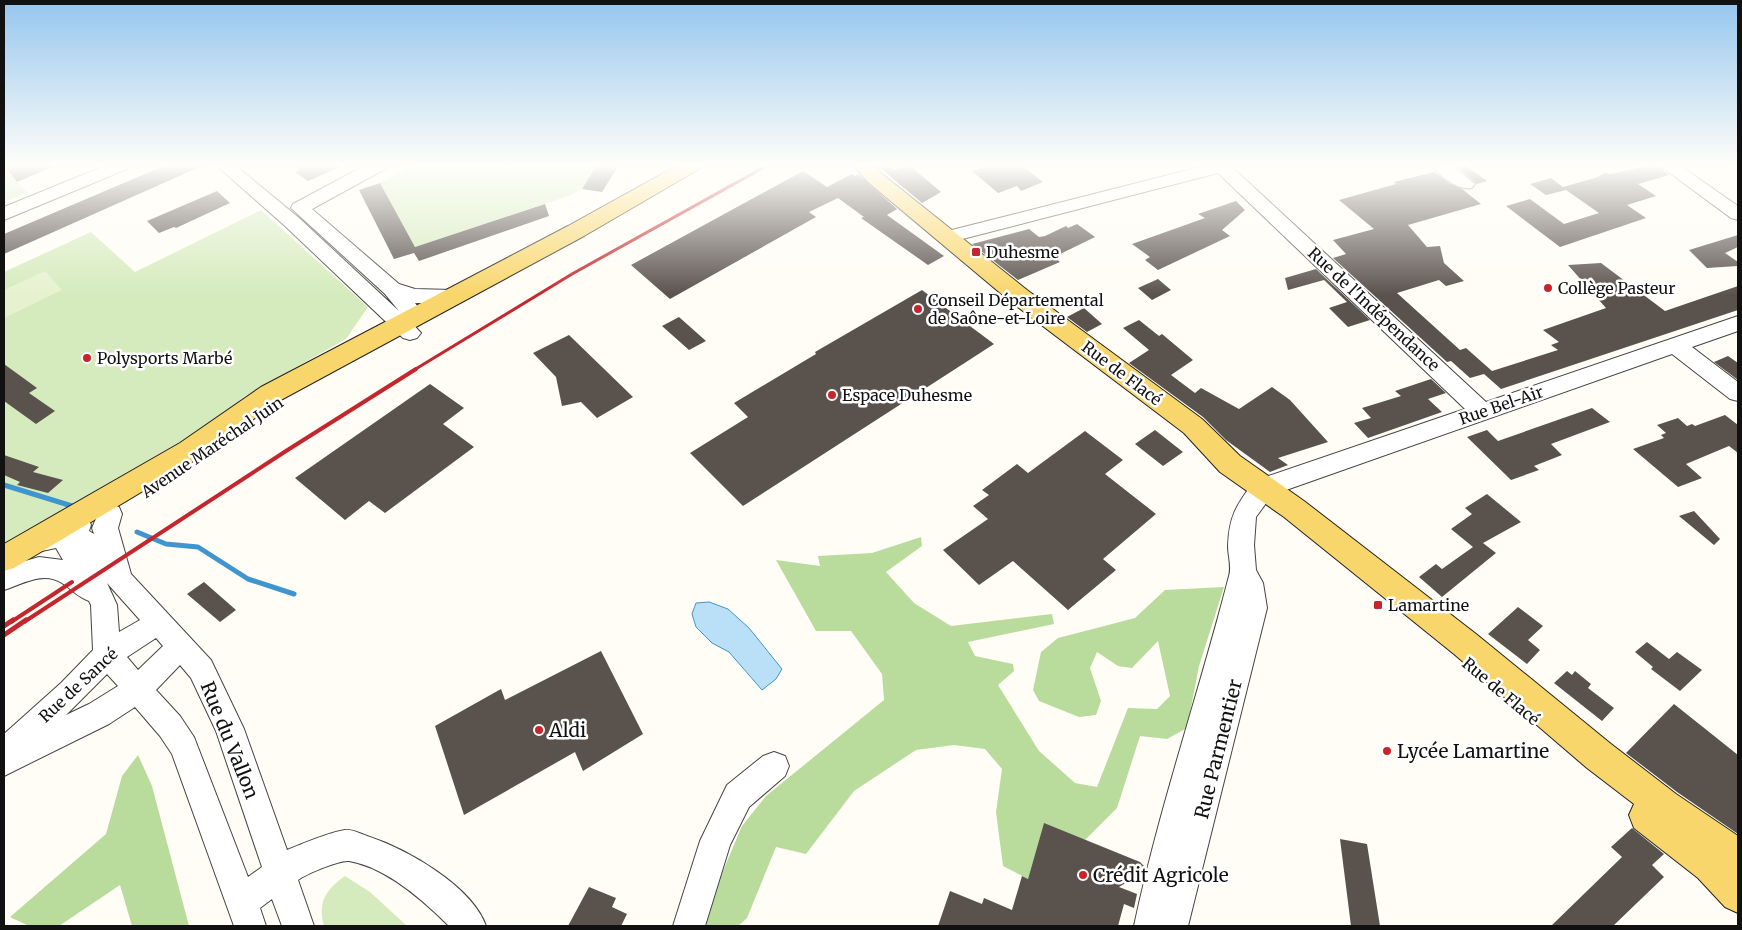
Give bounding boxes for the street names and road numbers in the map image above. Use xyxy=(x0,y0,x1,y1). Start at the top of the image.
street label: Rue de l'Indépendance xyxy=(1304,243,1444,375)
street label: Rue de Flacé xyxy=(1078,337,1166,409)
street label: Rue Bel-Air xyxy=(1456,381,1546,429)
street label: Avenue Maréchal Juin xyxy=(136,392,287,502)
street label: Rue de Sancé xyxy=(35,644,121,726)
street label: Rue de Flacé xyxy=(1458,653,1544,729)
street label: Rue Parmentier xyxy=(1189,676,1247,821)
street label: Rue du Vallon xyxy=(196,678,265,803)

